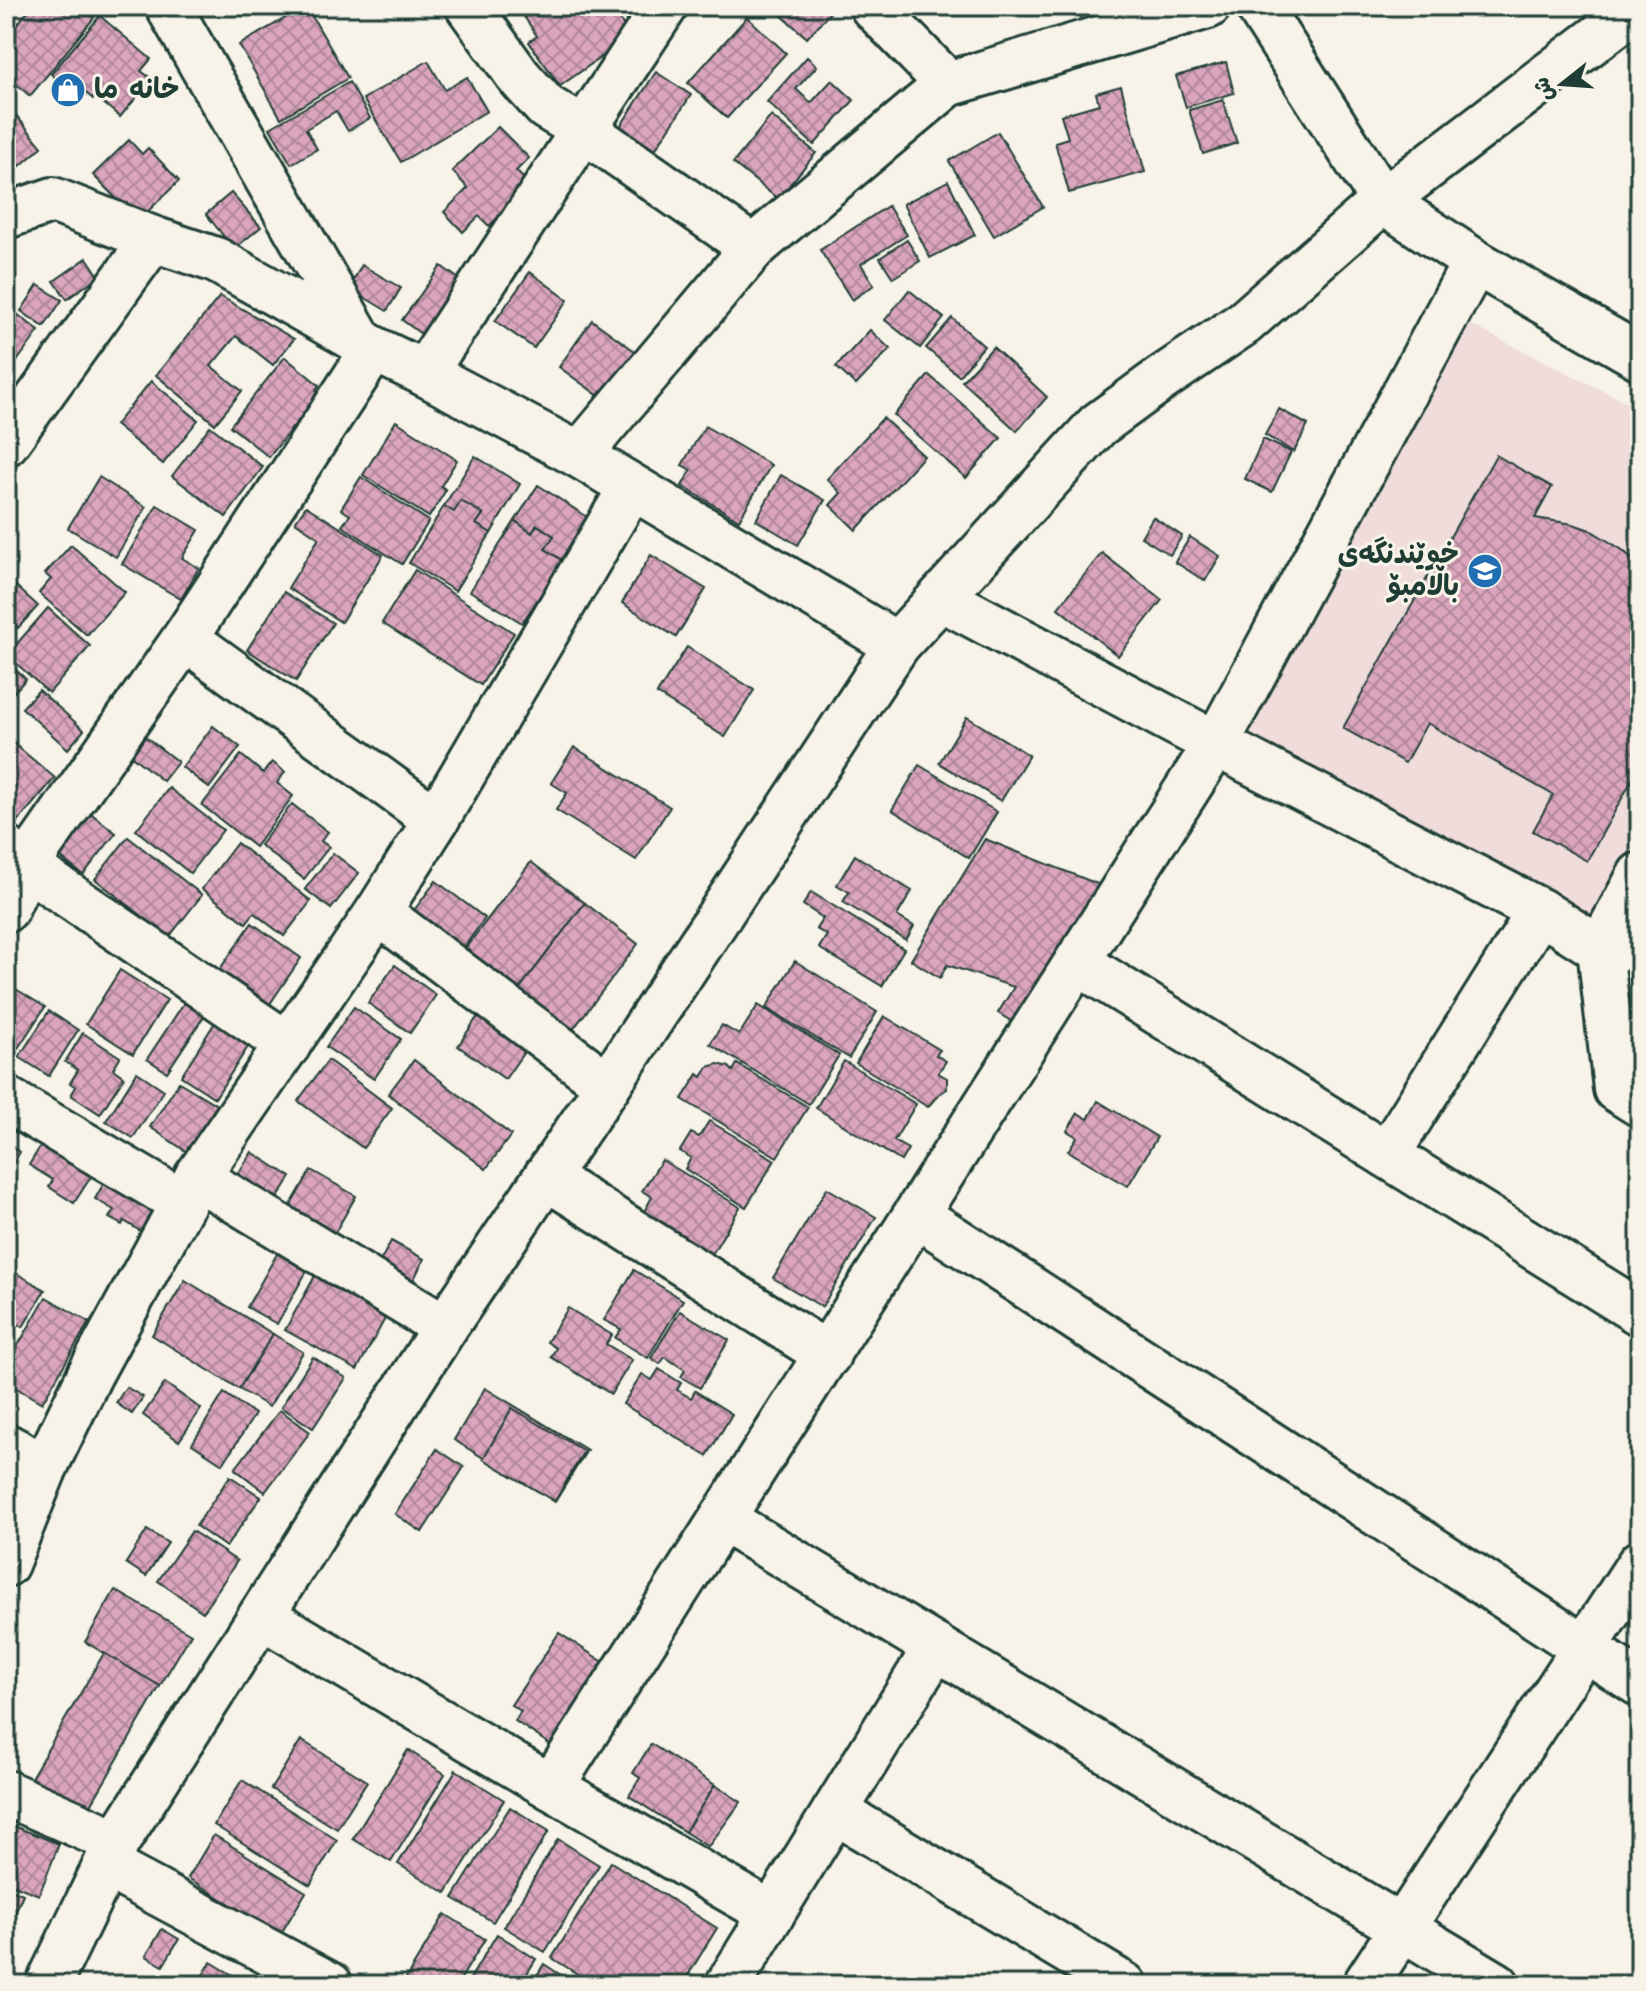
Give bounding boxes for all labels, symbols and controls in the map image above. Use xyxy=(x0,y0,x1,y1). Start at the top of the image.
north arrow xyxy=(1522,44,1602,124)
place label: خانه ما xyxy=(94,68,179,113)
shop icon: خانه ما xyxy=(49,71,87,109)
text: ش xyxy=(1525,72,1566,106)
place label: خوێندنگەی باڵامبۆ xyxy=(1338,533,1459,610)
school or university icon: خوێندنگەی باڵامبۆ xyxy=(1466,552,1504,590)

